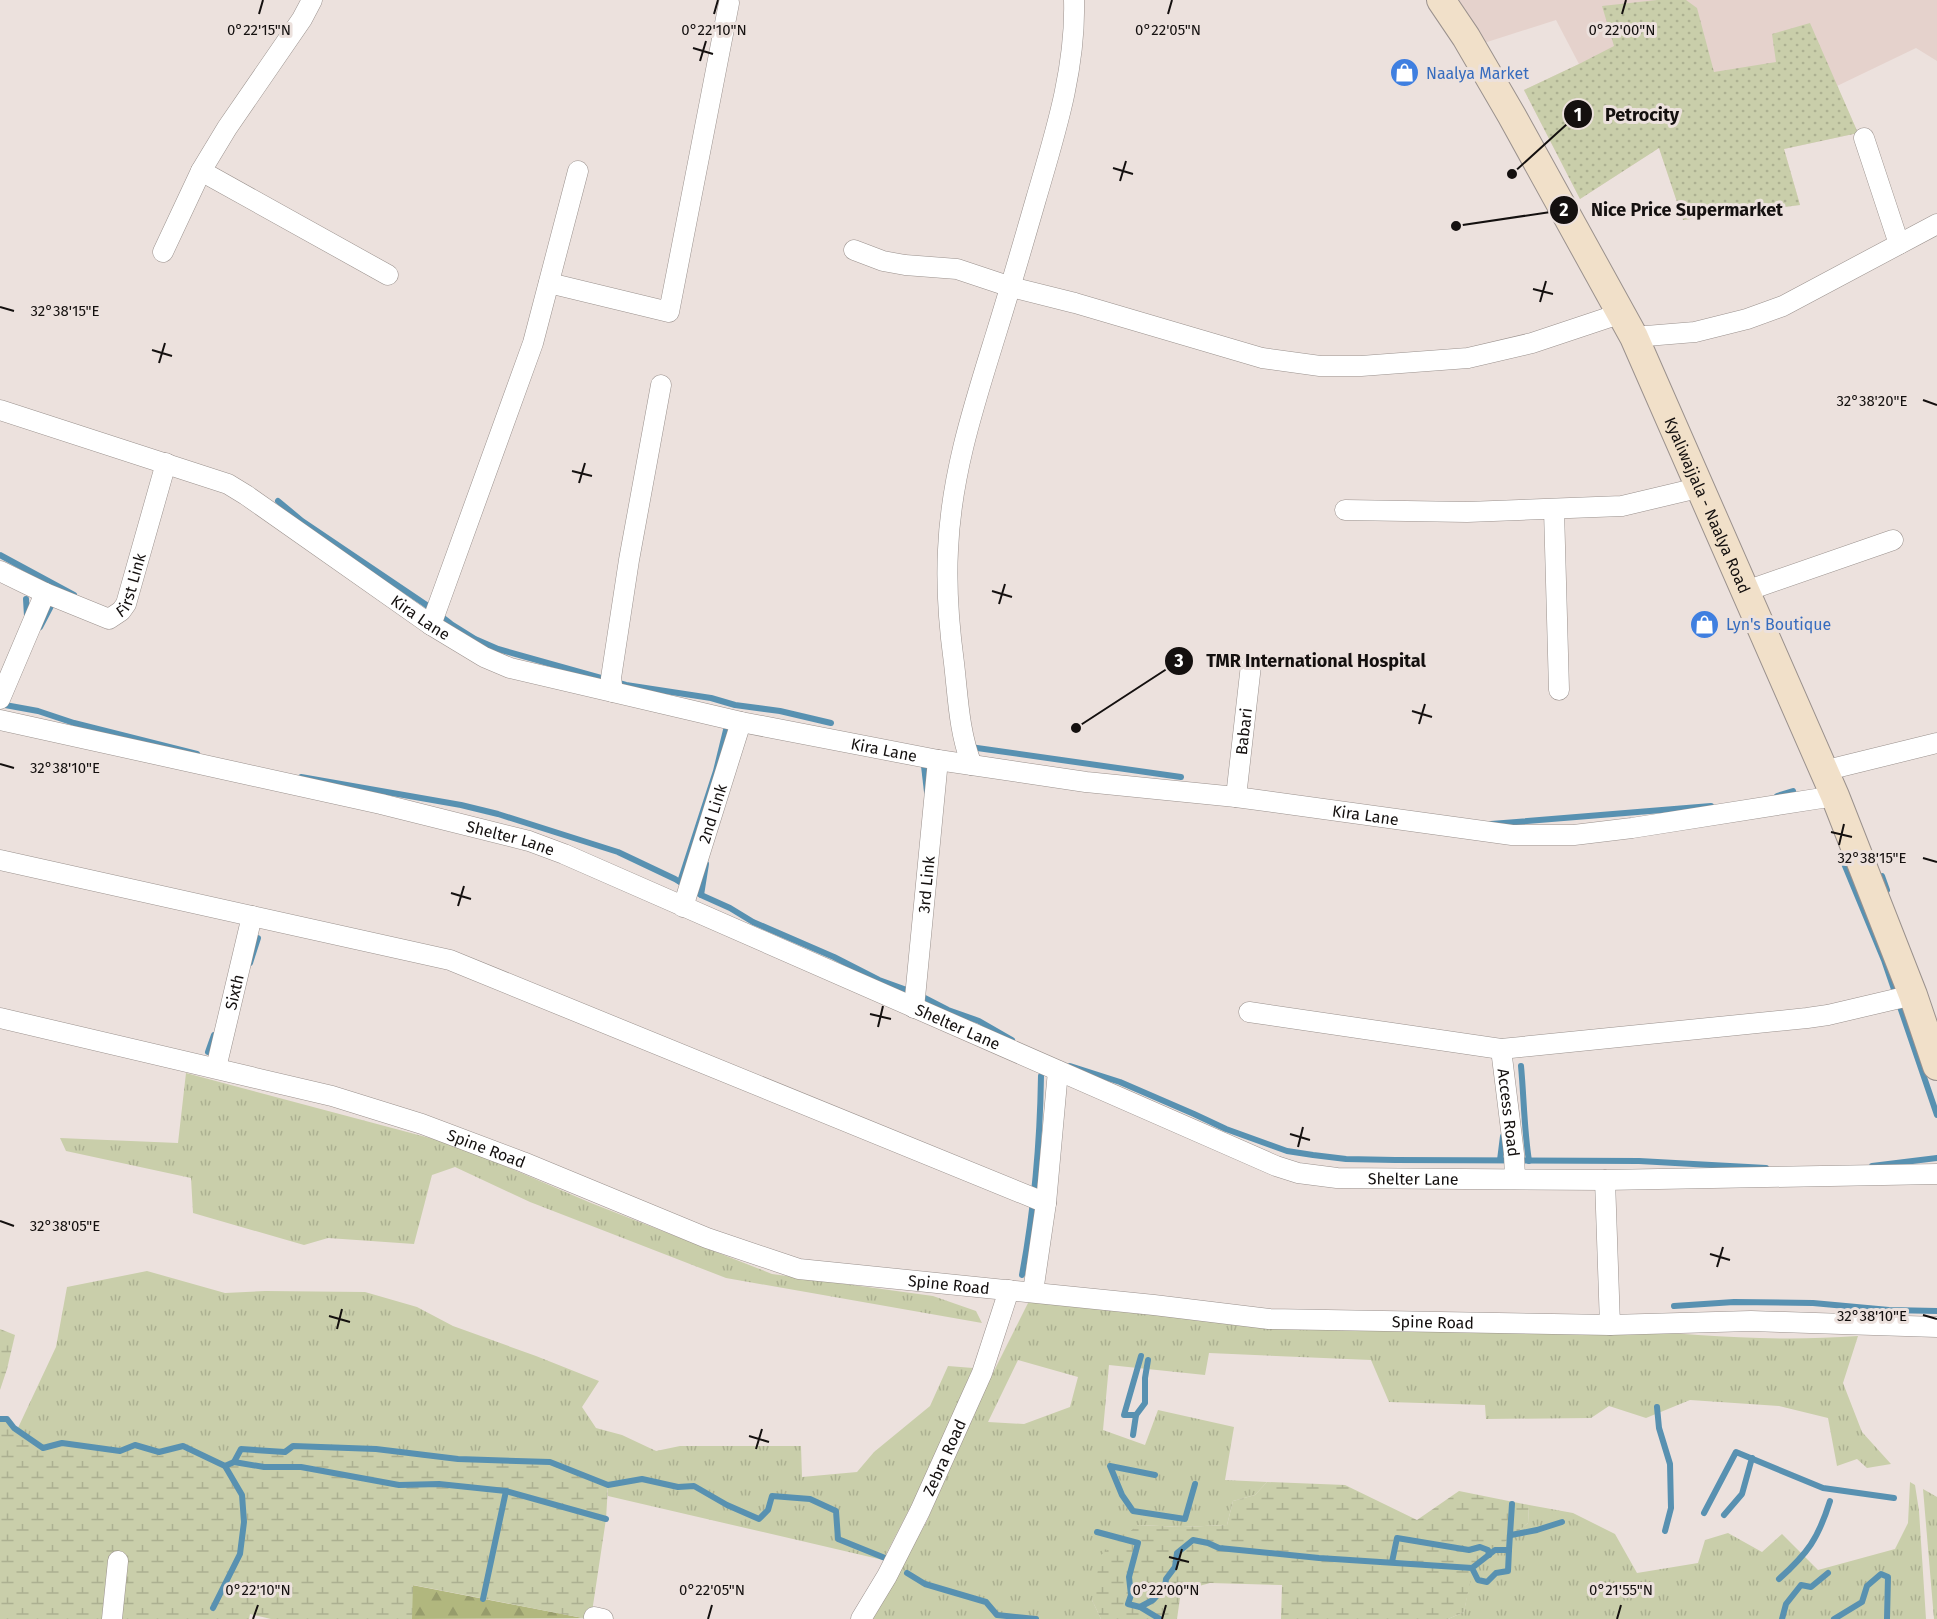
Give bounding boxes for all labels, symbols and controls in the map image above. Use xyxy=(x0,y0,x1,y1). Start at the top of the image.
text: 0°22'15"N xyxy=(227,21,291,39)
text: 0°22'10"N xyxy=(681,21,747,39)
text: 0°22'05"N xyxy=(1135,21,1201,39)
text: 0°22'00"N xyxy=(1588,21,1656,39)
shop icon: Naalya Market xyxy=(1389,57,1421,89)
place label: Naalya Market xyxy=(1426,64,1529,83)
callout: Petrocity xyxy=(1563,96,1691,132)
text: 1 xyxy=(1574,104,1582,126)
text: Petrocity xyxy=(1605,104,1680,126)
callout: Nice Price Supermarket xyxy=(1549,192,1795,228)
text: 2 xyxy=(1559,199,1569,221)
text: Nice Price Supermarket xyxy=(1591,199,1784,221)
text: 32°38'15"E xyxy=(31,302,100,320)
text: 32°38'20"E xyxy=(1836,392,1908,410)
street label: Kyaliwajjala - Naalya Road xyxy=(1660,414,1754,596)
street label: First Link xyxy=(112,550,150,622)
street label: Kira Lane xyxy=(387,591,453,644)
shop icon: Lyn's Boutique xyxy=(1689,608,1721,640)
place label: Lyn's Boutique xyxy=(1726,615,1831,634)
callout: TMR International Hospital xyxy=(1164,643,1438,679)
text: 3 xyxy=(1173,650,1184,672)
text: TMR International Hospital xyxy=(1206,650,1426,672)
street label: Babari xyxy=(1232,707,1256,756)
street label: Kira Lane xyxy=(849,734,919,766)
text: 32°38'10"E xyxy=(30,759,100,777)
street label: 2nd Link xyxy=(695,781,731,846)
street label: Kira Lane xyxy=(1331,801,1400,829)
street label: Shelter Lane xyxy=(464,817,557,860)
text: 32°38'15"E xyxy=(1838,849,1907,867)
street label: 3rd Link xyxy=(914,854,939,914)
street label: Sixth xyxy=(221,972,248,1012)
street label: Shelter Lane xyxy=(912,1000,1003,1054)
street label: Access Road xyxy=(1493,1067,1523,1158)
street label: Spine Road xyxy=(444,1125,528,1172)
street label: Shelter Lane xyxy=(1368,1169,1459,1189)
text: 32°38'05"E xyxy=(30,1217,100,1235)
street label: Spine Road xyxy=(907,1271,991,1298)
text: 32°38'10"E xyxy=(1837,1307,1907,1325)
street label: Spine Road xyxy=(1392,1312,1474,1333)
street label: Zebra Road xyxy=(919,1416,970,1499)
text: 0°22'10"N xyxy=(225,1581,291,1599)
text: 0°22'05"N xyxy=(679,1581,745,1599)
text: 0°22'00"N xyxy=(1132,1581,1200,1599)
text: 0°21'55"N xyxy=(1589,1581,1653,1599)

